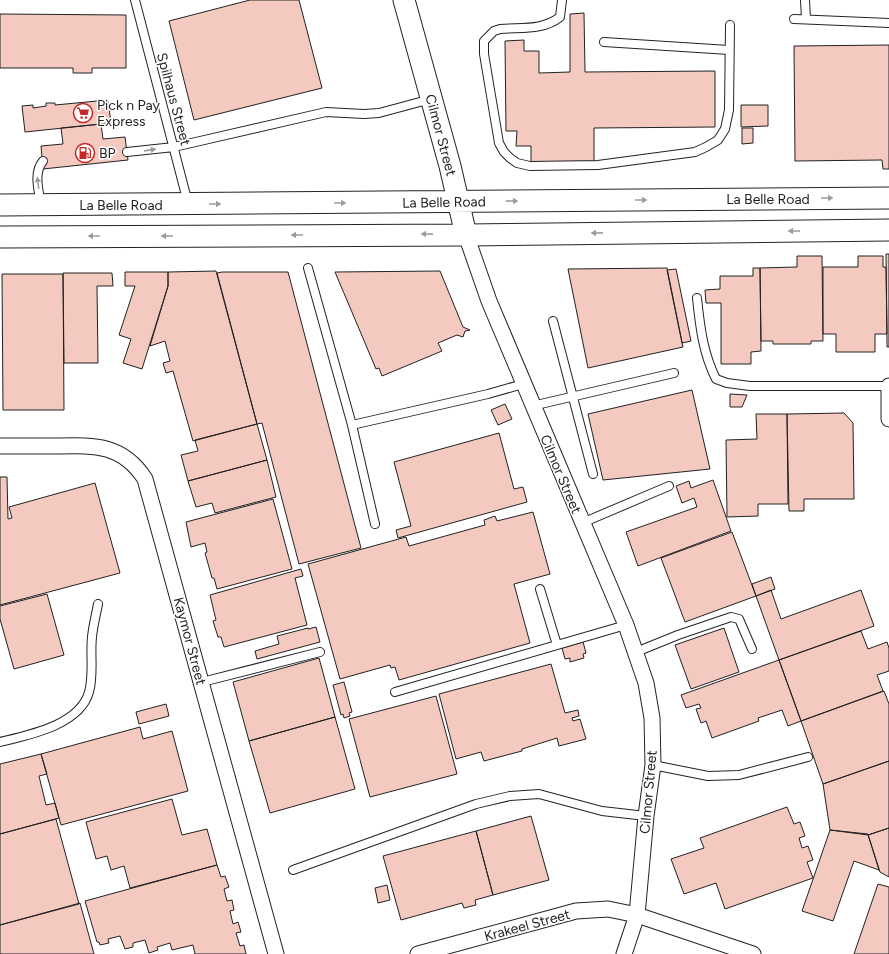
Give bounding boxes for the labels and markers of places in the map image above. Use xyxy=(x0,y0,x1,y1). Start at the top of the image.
place label: Pick n Pay Express xyxy=(97,97,160,130)
supermarket icon: Pick n Pay Express xyxy=(72,102,94,124)
fuel station icon: BP xyxy=(74,142,96,164)
place label: BP xyxy=(99,145,116,162)

